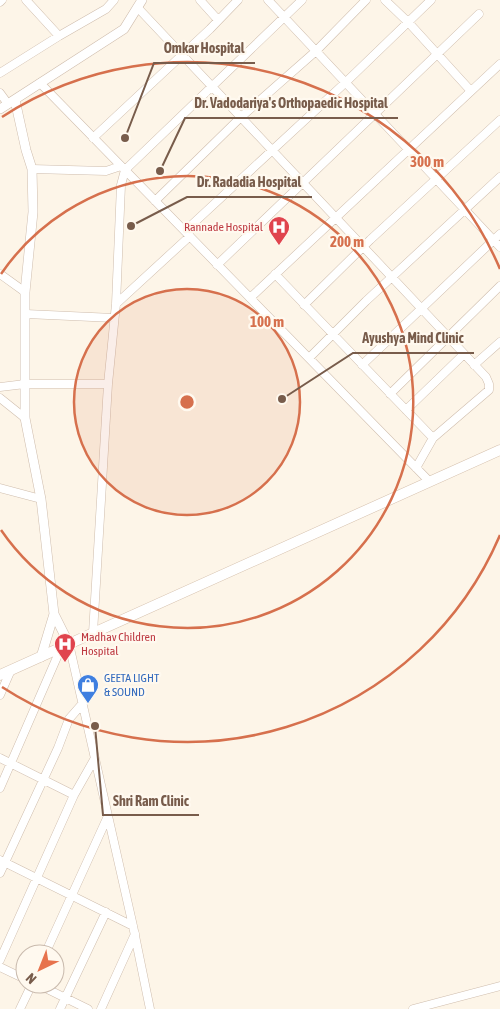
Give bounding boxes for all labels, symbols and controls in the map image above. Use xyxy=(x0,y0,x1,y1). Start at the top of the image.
callout: Omkar Hospital xyxy=(154,34,255,63)
text: Omkar Hospital xyxy=(164,40,245,56)
callout: Dr. Vadodariya's Orthopaedic Hospital xyxy=(185,89,398,118)
text: Dr. Vadodariya's Orthopaedic Hospital xyxy=(194,95,388,111)
text: 300 m xyxy=(410,153,444,170)
callout: Dr. Radadia Hospital xyxy=(187,168,312,197)
text: Dr. Radadia Hospital xyxy=(197,174,302,190)
hospital icon: Rannade Hospital xyxy=(267,215,291,246)
place label: Rannade Hospital xyxy=(184,220,264,234)
text: 200 m xyxy=(330,233,364,250)
text: 100 m xyxy=(250,313,284,330)
callout: Ayushya Mind Clinic xyxy=(353,324,474,353)
text: Ayushya Mind Clinic xyxy=(361,330,465,346)
centre of rings xyxy=(178,393,196,411)
place label: Madhav Children Hospital xyxy=(81,630,156,658)
hospital icon: Madhav Children Hospital xyxy=(53,632,77,663)
place label: GEETA LIGHT & SOUND xyxy=(104,671,160,699)
shop icon: GEETA LIGHT & SOUND xyxy=(76,673,100,704)
callout: Shri Ram Clinic xyxy=(103,786,199,815)
text: Shri Ram Clinic xyxy=(113,793,190,809)
north arrow xyxy=(15,944,65,994)
text: N xyxy=(23,970,40,987)

